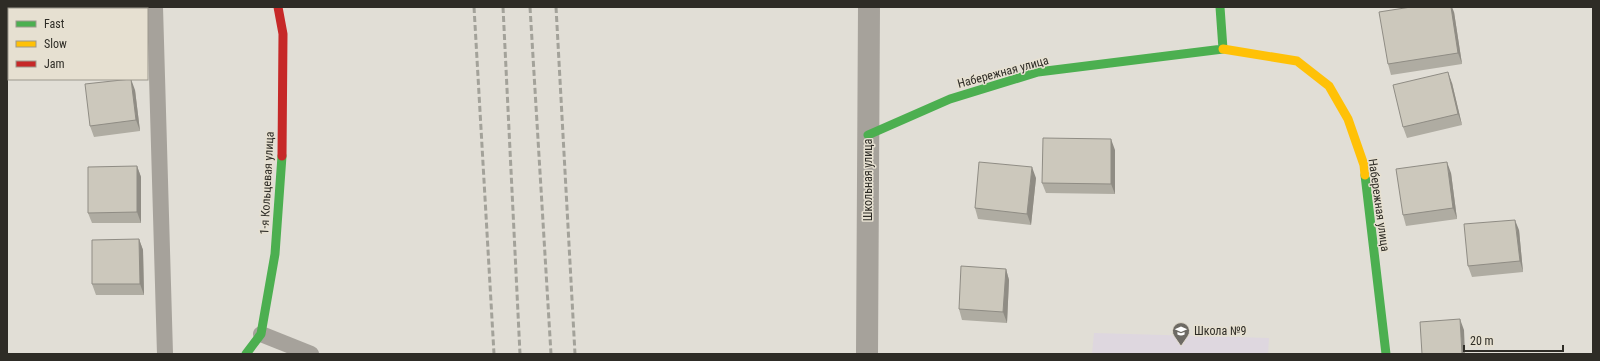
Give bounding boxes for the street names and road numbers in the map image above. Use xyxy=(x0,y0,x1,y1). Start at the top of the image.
street label: Набережная улица xyxy=(956,53,1050,91)
street label: 1-я Кольцевая улица xyxy=(257,131,277,235)
street label: Школьная улица xyxy=(861,138,875,221)
street label: Набережная улица xyxy=(1366,158,1392,253)

